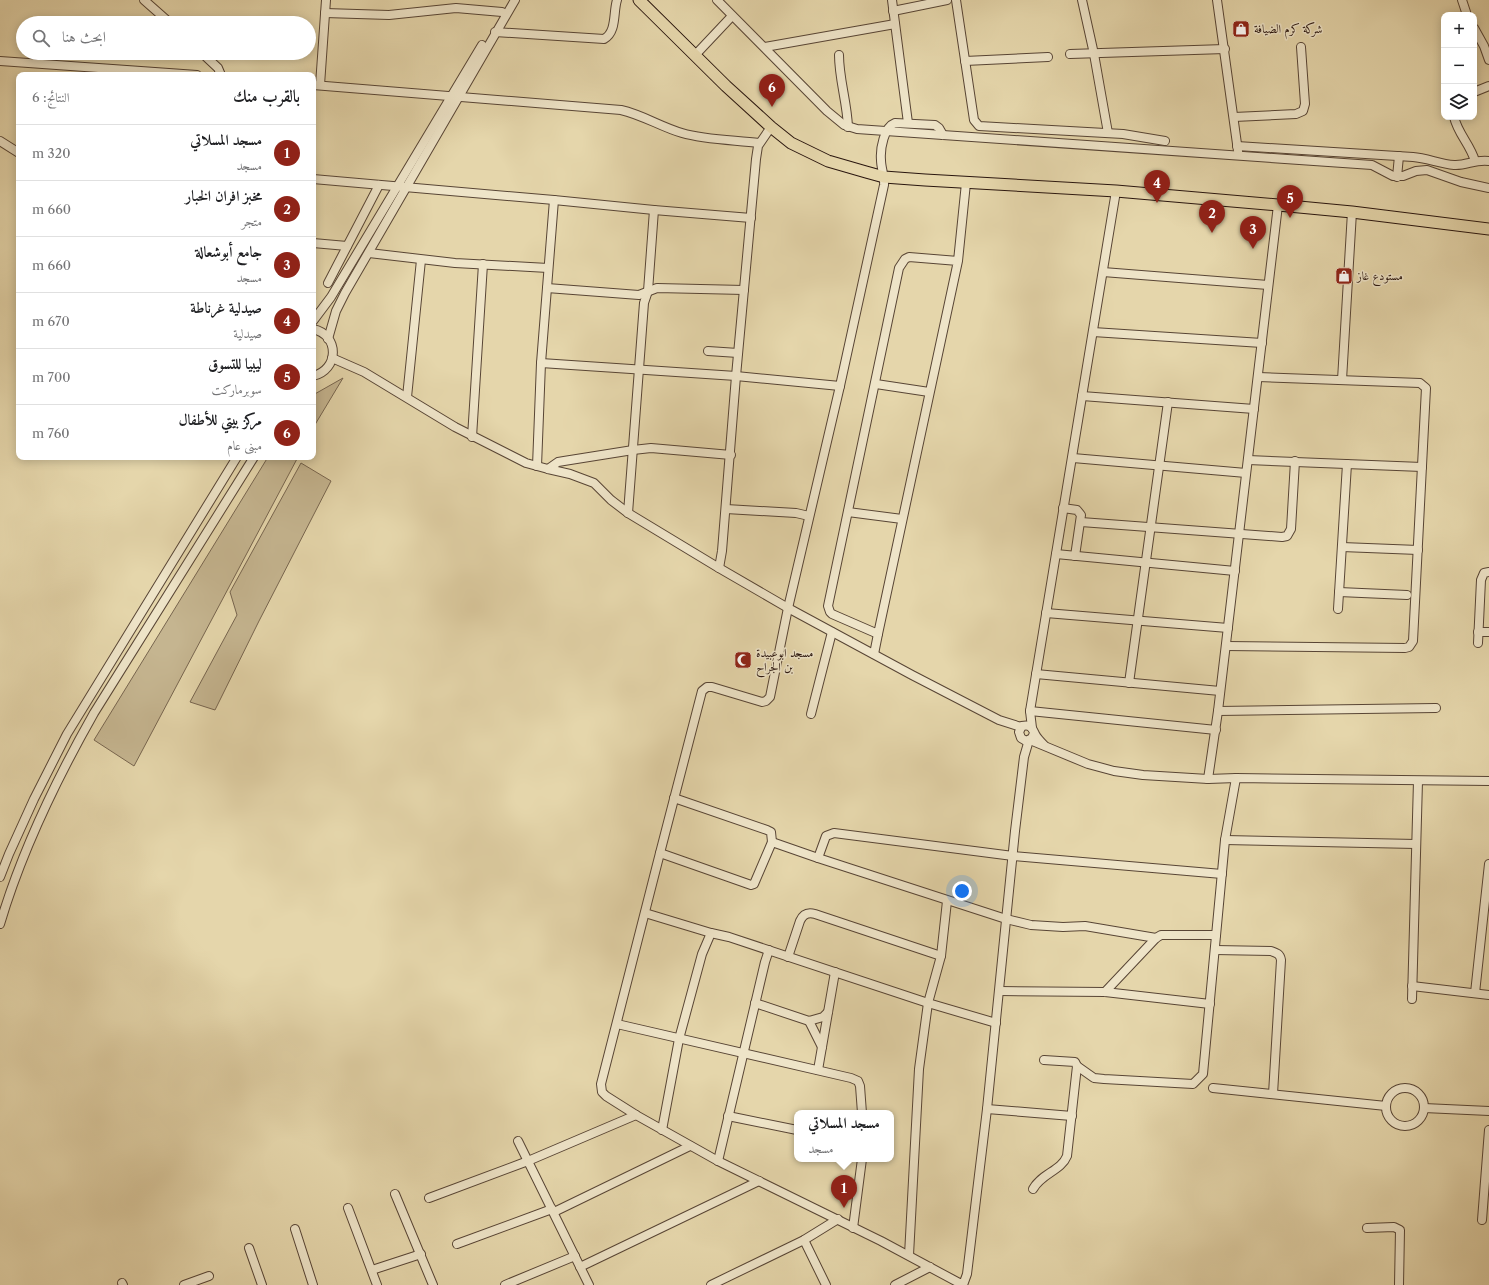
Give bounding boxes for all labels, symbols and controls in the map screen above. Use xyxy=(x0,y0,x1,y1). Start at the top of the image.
map controls xyxy=(1441,12,1477,120)
button: + xyxy=(1441,12,1477,48)
search box xyxy=(16,16,316,60)
shop icon: شركة كرم الضيافة xyxy=(1231,19,1251,39)
place label: شركة كرم الضيافة xyxy=(1254,21,1322,40)
icon: search xyxy=(30,27,52,49)
text: ابحث هنا xyxy=(62,27,106,46)
button: − xyxy=(1441,48,1477,84)
pin: 6 xyxy=(759,74,785,107)
button: layers xyxy=(1441,84,1477,120)
text: بالقرب منك xyxy=(233,86,300,106)
text: النتائج: 6 xyxy=(32,89,70,105)
text: مسجد المسلاتي xyxy=(190,130,262,149)
text: 320 m xyxy=(32,145,70,161)
text: 1 xyxy=(284,145,290,161)
text: مسجد xyxy=(236,157,262,173)
pin: 4 xyxy=(1144,170,1170,203)
pin: 5 xyxy=(1277,185,1303,218)
text: مخبز افران الخبار xyxy=(185,186,262,205)
pin: 2 xyxy=(1199,200,1225,233)
text: 660 m xyxy=(32,201,71,217)
text: 2 xyxy=(283,201,291,217)
text: متجر xyxy=(241,213,262,229)
pin: 3 xyxy=(1240,216,1266,249)
text: جامع أبوشعالة xyxy=(195,242,262,261)
text: 660 m xyxy=(32,257,71,273)
text: 3 xyxy=(283,257,291,273)
shop icon: مستودع غاز xyxy=(1334,266,1354,286)
place label: مستودع غاز xyxy=(1356,268,1403,287)
text: مسجد xyxy=(236,269,262,285)
text: صيدلية غرناطة xyxy=(190,298,262,317)
text: 670 m xyxy=(32,313,70,329)
text: 4 xyxy=(283,313,291,329)
text: صيدلية xyxy=(233,325,262,341)
text: ليبيا للتسوق xyxy=(208,354,262,373)
text: 700 m xyxy=(32,369,70,385)
text: 5 xyxy=(283,369,291,385)
text: سوبرماركت xyxy=(212,381,262,397)
text: مركز بيتي للأطفال xyxy=(178,410,262,429)
text: 760 m xyxy=(32,425,70,441)
text: 6 xyxy=(283,425,291,441)
text: مبنى عام xyxy=(227,437,262,453)
place label: مسجد ابوعبيدة بن الجراح xyxy=(756,645,813,678)
mosque icon: مسجد ابوعبيدة بن الجراح xyxy=(733,650,753,670)
your location xyxy=(952,881,972,901)
popup xyxy=(794,1110,894,1162)
text: مسجد المسلاتي xyxy=(808,1113,880,1132)
text: مسجد xyxy=(808,1140,834,1156)
pin: 1 xyxy=(831,1175,857,1208)

